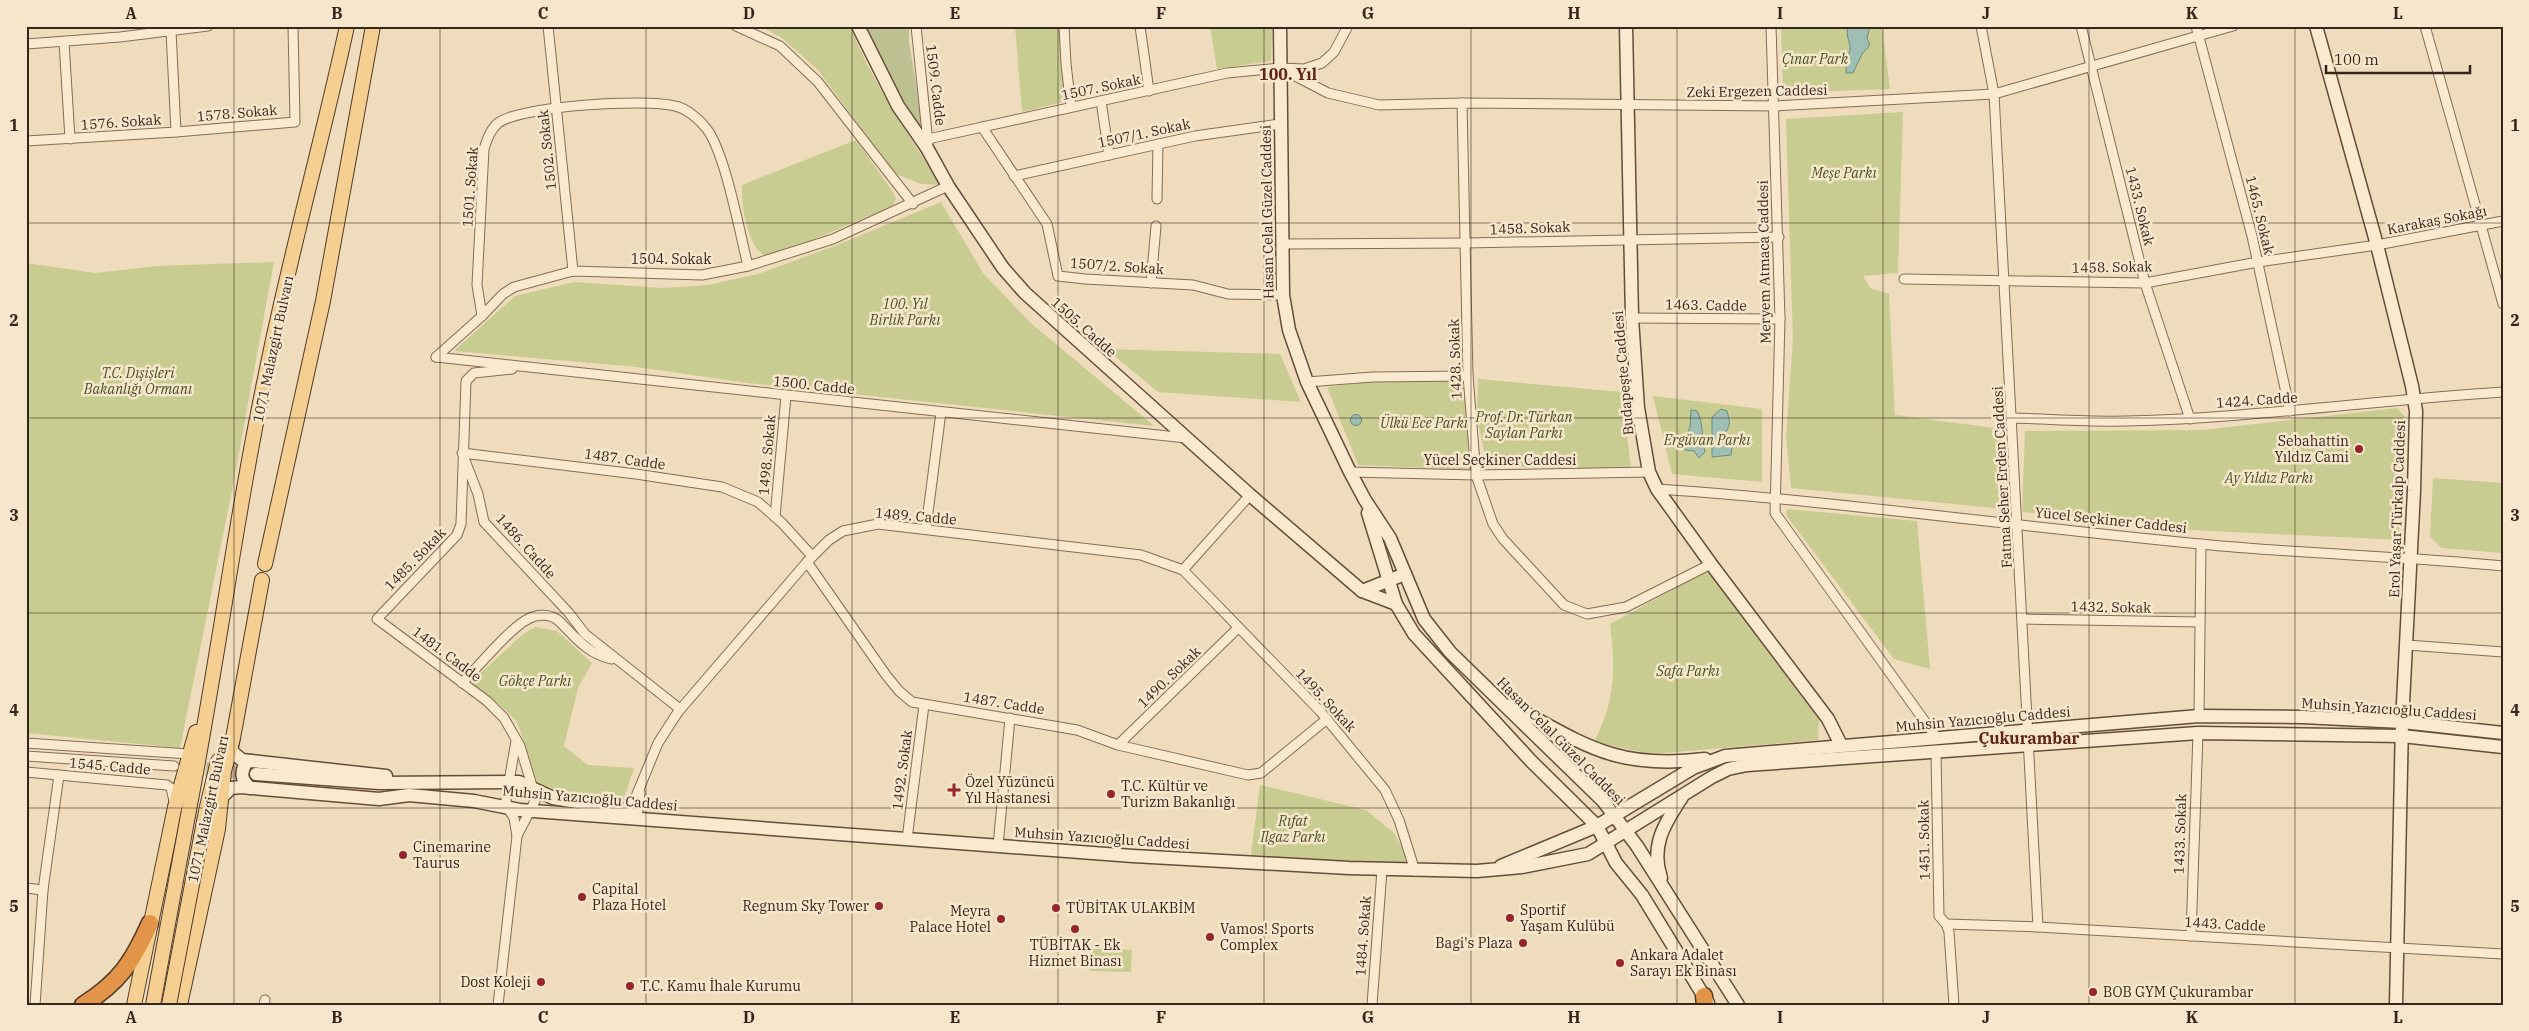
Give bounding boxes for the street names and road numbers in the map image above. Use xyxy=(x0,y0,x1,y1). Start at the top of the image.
street label: 1509. Cadde xyxy=(922,43,950,127)
street label: 1507. Sokak xyxy=(1060,70,1143,104)
street label: Zeki Ergezen Caddesi xyxy=(1686,81,1828,101)
street label: 1578. Sokak xyxy=(196,100,279,125)
street label: 1502. Sokak xyxy=(534,108,560,191)
street label: 1576. Sokak xyxy=(80,110,163,134)
street label: 1507/1. Sokak xyxy=(1096,114,1193,152)
street label: Hasan Celal Güzel Caddesi xyxy=(1256,125,1278,299)
street label: 1501. Sokak xyxy=(458,145,482,228)
street label: 1433. Sokak xyxy=(2122,165,2159,248)
street label: 1465. Sokak xyxy=(2242,174,2279,257)
street label: Meryem Atmaca Caddesi xyxy=(1754,180,1774,344)
street label: Karakaş Sokağı xyxy=(2386,202,2488,238)
street label: 1458. Sokak xyxy=(1489,218,1571,238)
street label: 1504. Sokak xyxy=(631,250,712,268)
street label: 1507/2. Sokak xyxy=(1069,254,1165,278)
street label: 1458. Sokak xyxy=(2071,257,2153,277)
street label: 1071 Malazgirt Bulvarı xyxy=(249,274,297,424)
street label: 1505. Cadde xyxy=(1048,293,1120,361)
street label: 1463. Cadde xyxy=(1665,295,1747,315)
street label: Budapeşte Caddesi xyxy=(1609,310,1637,436)
street label: 1428. Sokak xyxy=(1445,318,1465,400)
street label: 1500. Cadde xyxy=(772,372,856,398)
street label: Fatma Seher Erden Caddesi xyxy=(1988,386,2016,568)
street label: 1424. Cadde xyxy=(2216,388,2298,412)
street label: 1498. Sokak xyxy=(755,413,780,496)
street label: Erol Yaşar Türkalp Caddesi xyxy=(2385,420,2409,598)
street label: 1487. Cadde xyxy=(583,444,667,474)
street label: Yücel Seçkiner Caddesi xyxy=(1424,451,1576,469)
street label: 1489. Cadde xyxy=(875,503,957,529)
street label: Yücel Seçkiner Caddesi xyxy=(2034,503,2188,537)
street label: 1486. Cadde xyxy=(492,510,560,582)
street label: 1485. Sokak xyxy=(380,523,450,594)
street label: 1432. Sokak xyxy=(2070,597,2152,617)
street label: 1481. Cadde xyxy=(409,622,485,686)
street label: 1490. Sokak xyxy=(1134,642,1205,712)
street label: 1495. Sokak xyxy=(1292,664,1361,736)
street label: Hasan Celal Güzel Caddesi xyxy=(1493,673,1629,809)
street label: 1487. Cadde xyxy=(962,688,1046,718)
street label: Muhsin Yazıcıoğlu Caddesi xyxy=(2301,694,2477,724)
street label: Muhsin Yazıcıoğlu Caddesi xyxy=(1895,702,2071,736)
street label: 1492. Sokak xyxy=(888,728,916,811)
street label: 1071 Malazgirt Bulvarı xyxy=(184,734,232,884)
street label: 1545. Cadde xyxy=(69,753,151,779)
street label: Muhsin Yazıcıoğlu Caddesi xyxy=(502,781,678,815)
street label: 1433. Sokak xyxy=(2170,793,2190,875)
street label: 1451. Sokak xyxy=(1914,799,1934,881)
street label: Muhsin Yazıcıoğlu Caddesi xyxy=(1014,823,1190,853)
street label: 1484. Sokak xyxy=(1351,894,1375,977)
street label: 1443. Cadde xyxy=(2184,913,2266,935)

